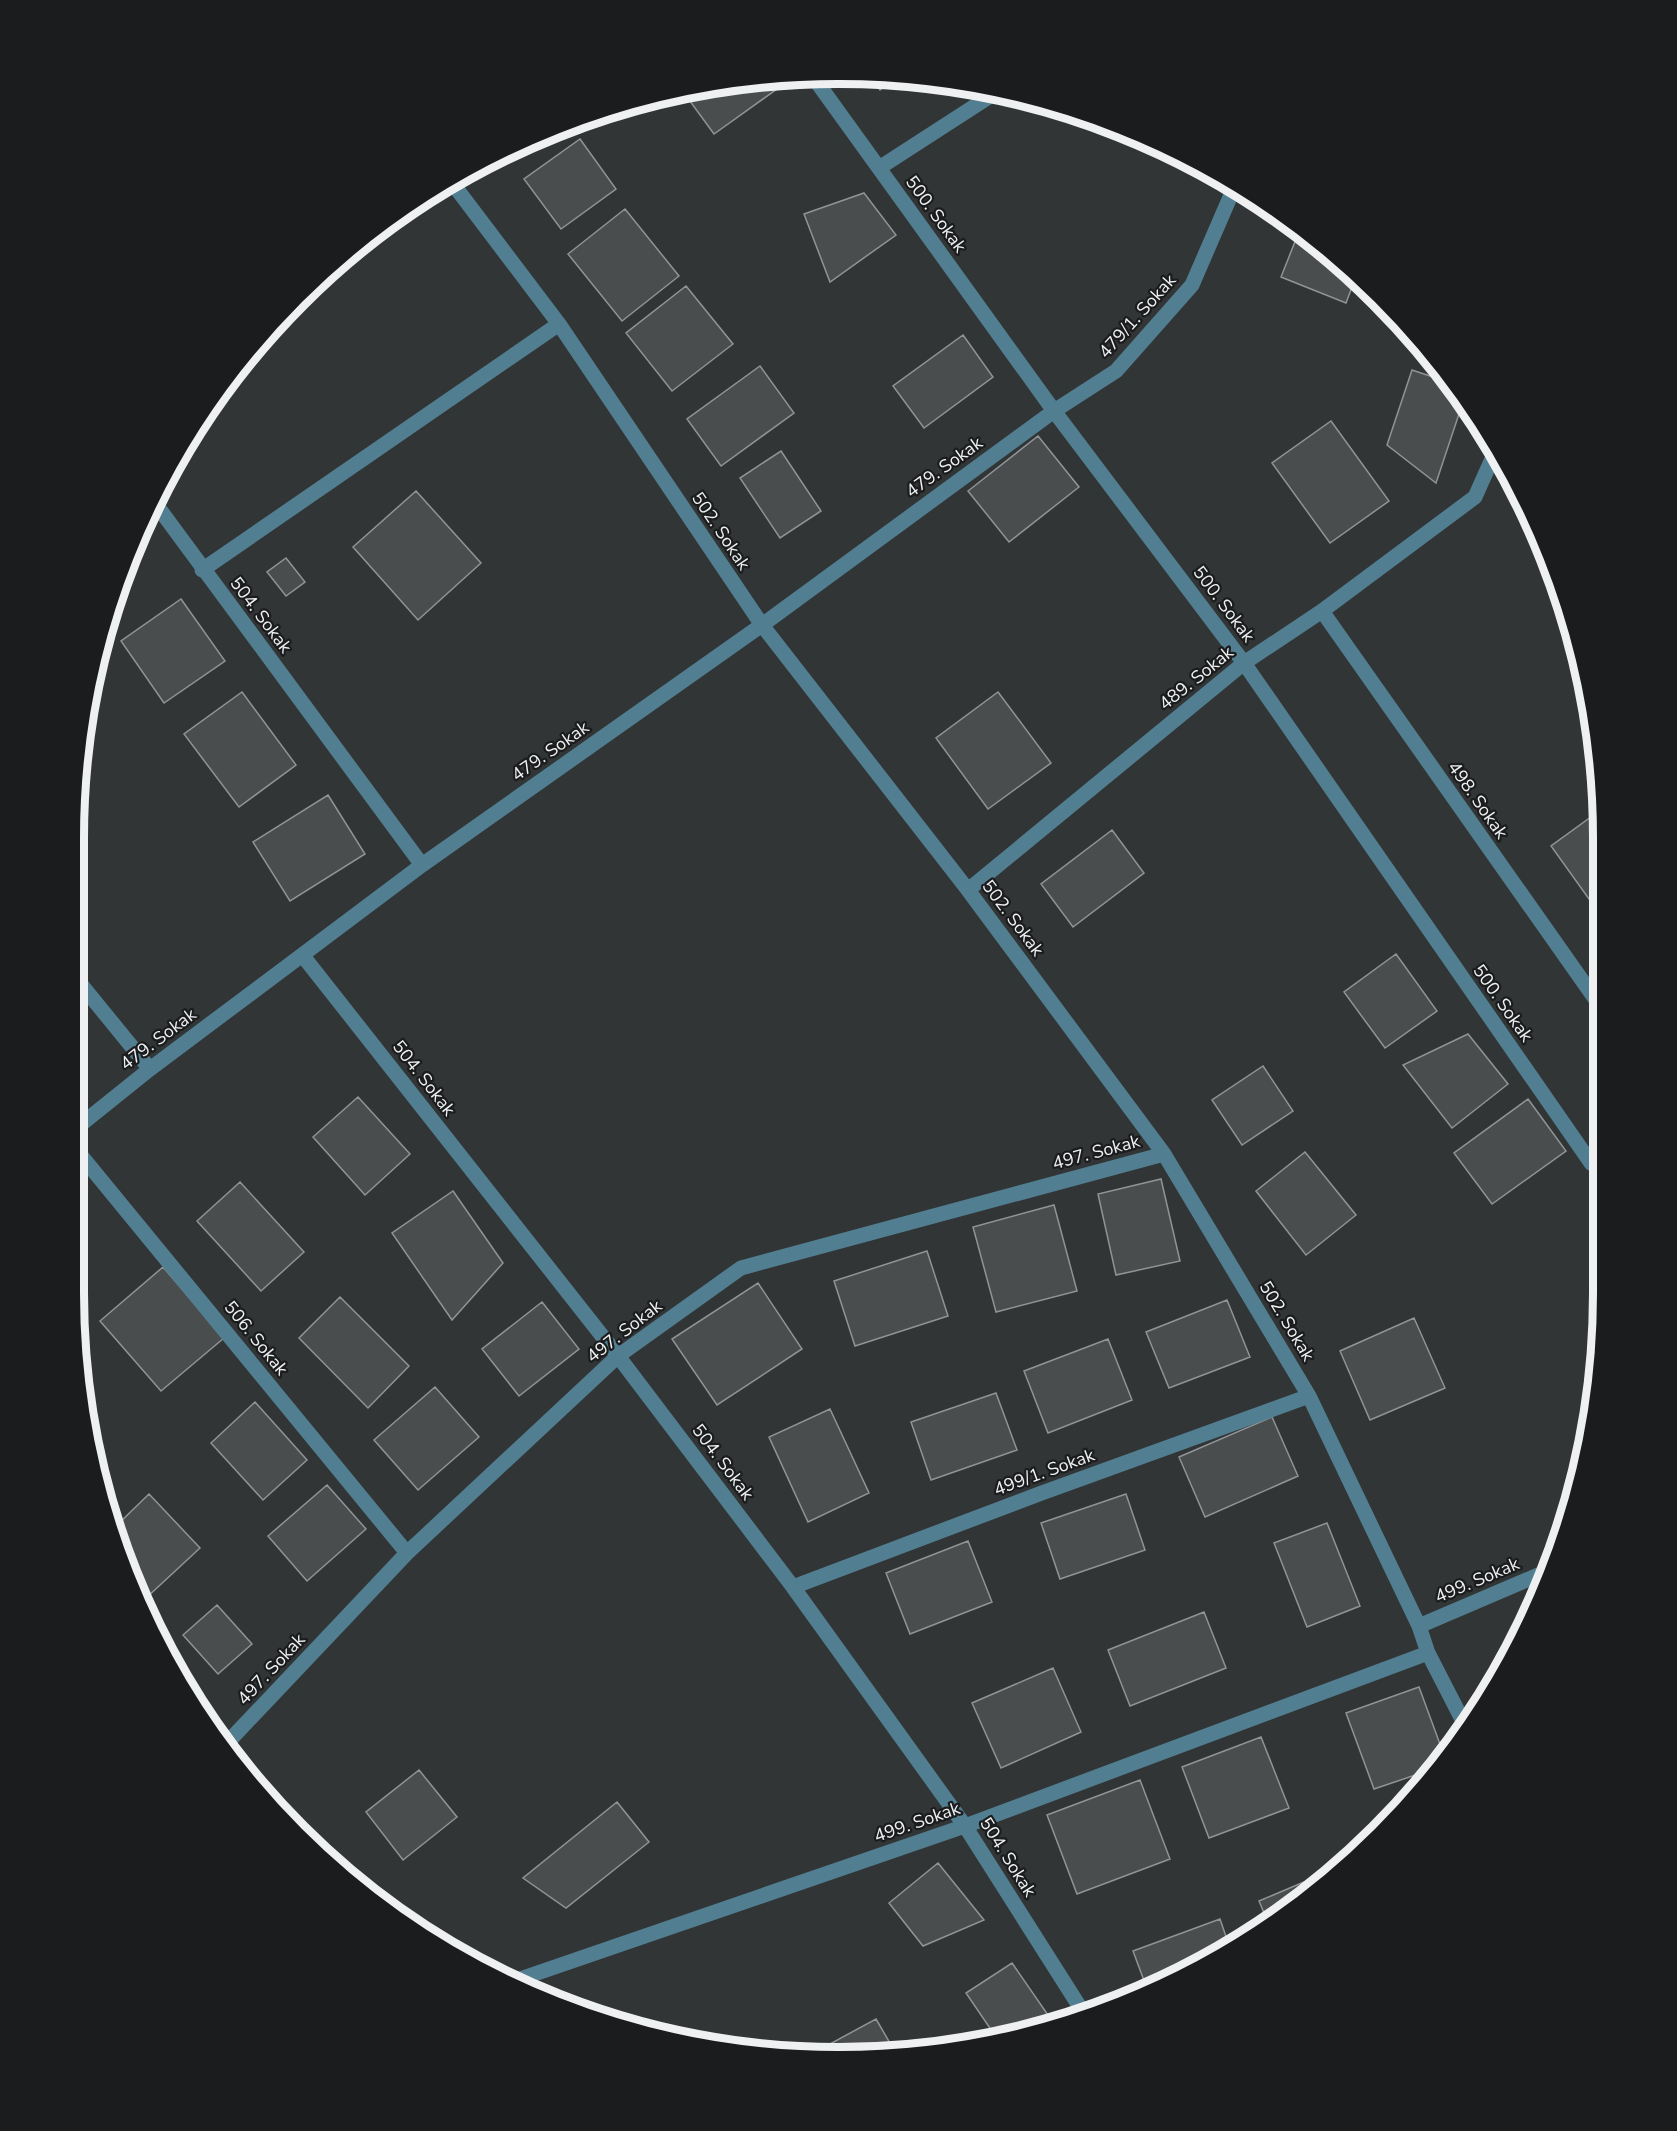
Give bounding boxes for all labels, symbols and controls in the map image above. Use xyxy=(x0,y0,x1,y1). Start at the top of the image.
street label: 500. Sokak xyxy=(900,171,973,258)
street label: 479/1. Sokak xyxy=(1093,268,1182,363)
street label: 479. Sokak xyxy=(901,430,988,503)
street label: 502. Sokak xyxy=(686,487,757,576)
street label: 500. Sokak xyxy=(1187,561,1261,648)
street label: 504. Sokak xyxy=(224,572,298,659)
street label: 489. Sokak xyxy=(1154,640,1239,716)
street label: 479. Sokak xyxy=(506,715,594,787)
street label: 498. Sokak xyxy=(1442,756,1514,844)
street label: 502. Sokak xyxy=(976,875,1050,962)
street label: 500. Sokak xyxy=(1467,959,1539,1047)
street label: 479. Sokak xyxy=(115,1002,202,1076)
street label: 504. Sokak xyxy=(387,1035,462,1121)
street label: 497. Sokak xyxy=(1050,1129,1143,1175)
street label: 502. Sokak xyxy=(1254,1276,1321,1366)
street label: 497. Sokak xyxy=(581,1293,667,1368)
street label: 506. Sokak xyxy=(218,1296,294,1381)
street label: 504. Sokak xyxy=(686,1419,760,1506)
street label: 499/1. Sokak xyxy=(990,1442,1099,1501)
street label: 499. Sokak xyxy=(1431,1551,1524,1609)
street label: 497. Sokak xyxy=(232,1627,311,1710)
street label: 499. Sokak xyxy=(871,1796,964,1848)
street label: 504. Sokak xyxy=(974,1813,1042,1902)

